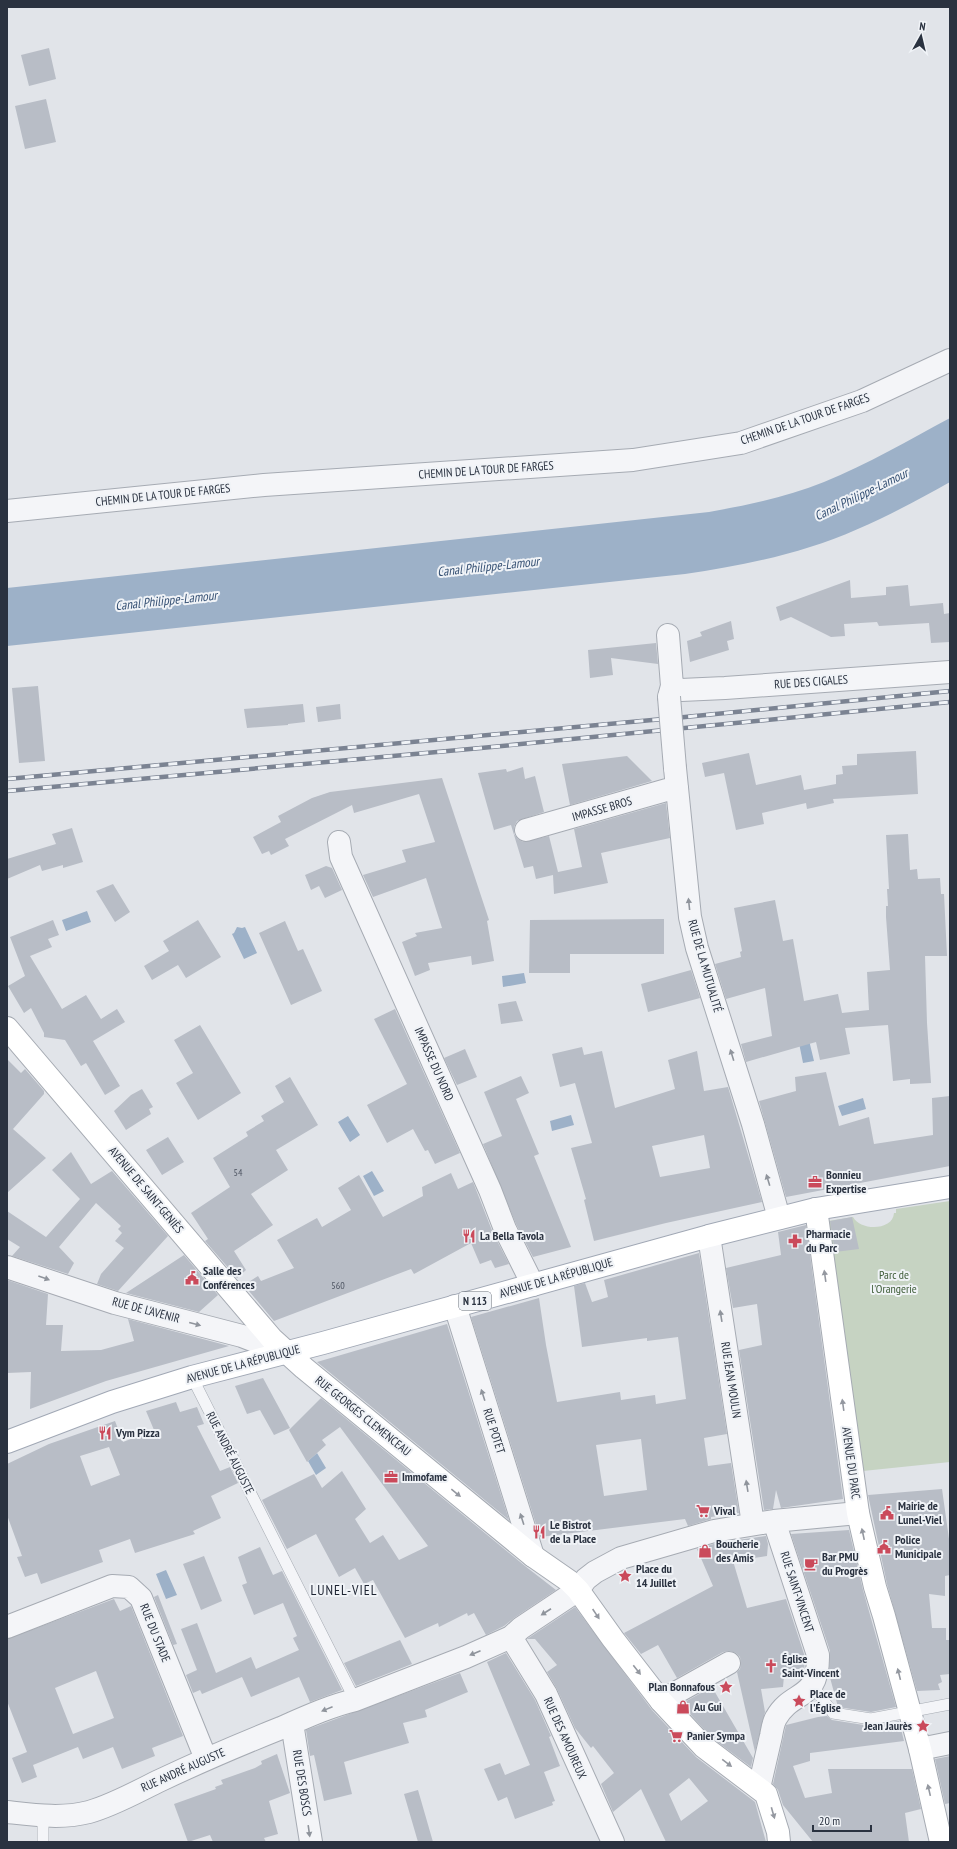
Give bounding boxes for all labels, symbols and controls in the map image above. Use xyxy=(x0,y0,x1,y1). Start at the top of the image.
north arrow xyxy=(901,16,941,56)
text: N xyxy=(918,19,926,33)
street label: CHEMIN DE LA TOUR DE FARGES xyxy=(738,389,871,448)
street label: CHEMIN DE LA TOUR DE FARGES xyxy=(418,457,554,482)
water label: Canal Philippe-Lamour xyxy=(812,463,913,524)
street label: CHEMIN DE LA TOUR DE FARGES xyxy=(95,480,231,509)
water label: Canal Philippe-Lamour xyxy=(436,552,542,580)
water label: Canal Philippe-Lamour xyxy=(114,586,220,614)
street label: RUE DES CIGALES xyxy=(774,671,848,692)
street label: IMPASSE BROS xyxy=(570,793,634,824)
one-way arrow xyxy=(685,898,692,910)
street label: RUE DE LA MUTUALITÉ xyxy=(685,918,726,1014)
street label: IMPASSE DU NORD xyxy=(412,1025,457,1103)
one-way arrow xyxy=(729,1049,735,1061)
street label: AVENUE DE SAINT-GENIÈS xyxy=(106,1143,187,1236)
house number: 54 xyxy=(234,1166,243,1179)
place label: Bonnieu Expertise xyxy=(826,1167,866,1196)
one-way arrow xyxy=(765,1174,771,1186)
office icon: Bonnieu Expertise xyxy=(807,1174,823,1190)
place label: Pharmacie du Parc xyxy=(806,1226,851,1255)
restaurant icon: La Bella Tavola xyxy=(461,1228,477,1244)
place label: La Bella Tavola xyxy=(480,1228,544,1243)
pharmacy icon: Pharmacie du Parc xyxy=(787,1233,803,1249)
street label: AVENUE DE LA RÉPUBLIQUE xyxy=(497,1254,614,1301)
place label: Salle des Conférences xyxy=(203,1263,255,1292)
park label: Parc de l'Orangerie xyxy=(871,1267,917,1296)
public building icon: Salle des Conférences xyxy=(184,1270,200,1286)
one-way arrow xyxy=(822,1270,828,1282)
one-way arrow xyxy=(39,1276,51,1282)
house number: 560 xyxy=(331,1279,345,1292)
road number: N 113 xyxy=(459,1292,491,1310)
street label: RUE DE L'AVENIR xyxy=(111,1293,182,1326)
one-way arrow xyxy=(718,1310,724,1322)
one-way arrow xyxy=(189,1321,202,1327)
street label: AVENUE DE LA RÉPUBLIQUE xyxy=(184,1341,301,1386)
street label: RUE JEAN MOULIN xyxy=(718,1341,745,1419)
street label: RUE GEORGES CLEMENCEAU xyxy=(312,1372,414,1459)
one-way arrow xyxy=(480,1388,486,1400)
one-way arrow xyxy=(840,1399,846,1411)
street label: RUE POTET xyxy=(480,1406,509,1456)
street label: RUE ANDRÉ AUGUSTE xyxy=(203,1409,258,1497)
restaurant icon: Vym Pizza xyxy=(97,1425,113,1441)
place label: Vym Pizza xyxy=(115,1425,160,1440)
street label: AVENUE DU PARC xyxy=(839,1426,864,1501)
office icon: Immofame xyxy=(383,1469,399,1485)
place label: Immofame xyxy=(402,1469,447,1484)
one-way arrow xyxy=(744,1480,750,1492)
one-way arrow xyxy=(451,1489,462,1498)
place label: Mairie de Lunel-Viel xyxy=(898,1498,942,1527)
supermarket icon: Vival xyxy=(695,1503,711,1519)
place label: Vival xyxy=(713,1503,735,1518)
public building icon: Mairie de Lunel-Viel xyxy=(879,1505,895,1521)
one-way arrow xyxy=(519,1512,525,1524)
place label: Le Bistrot de la Place xyxy=(550,1517,596,1546)
restaurant icon: Le Bistrot de la Place xyxy=(531,1524,547,1540)
one-way arrow xyxy=(860,1528,866,1541)
place label: Police Municipale xyxy=(895,1532,942,1561)
place label: Boucherie des Amis xyxy=(716,1536,759,1565)
public building icon: Police Municipale xyxy=(876,1539,892,1555)
shop icon: Boucherie des Amis xyxy=(697,1543,713,1559)
street label: RUE SAINT-VINCENT xyxy=(777,1549,818,1635)
place label: Bar PMU du Progrès xyxy=(822,1549,868,1578)
cafe icon: Bar PMU du Progrès xyxy=(803,1556,819,1572)
place label: Place du 14 Juillet xyxy=(636,1561,676,1590)
place icon: Place du 14 Juillet xyxy=(617,1568,633,1584)
district label: LUNEL-VIEL xyxy=(310,1581,378,1599)
street label: RUE DU STADE xyxy=(137,1601,174,1664)
one-way arrow xyxy=(540,1608,552,1615)
one-way arrow xyxy=(592,1609,600,1620)
one-way arrow xyxy=(470,1650,481,1656)
place label: Église Saint-Vincent xyxy=(782,1651,840,1680)
church icon: Église Saint-Vincent xyxy=(763,1658,779,1674)
one-way arrow xyxy=(633,1664,641,1675)
one-way arrow xyxy=(896,1667,902,1679)
place label: Plan Bonnafous xyxy=(649,1679,715,1694)
place icon: Plan Bonnafous xyxy=(718,1679,734,1695)
place label: Place de l'Église xyxy=(810,1686,846,1715)
place icon: Place de l'Église xyxy=(791,1693,807,1709)
street label: RUE DES AMOUREUX xyxy=(541,1695,590,1781)
shop icon: Au Gui xyxy=(675,1699,691,1715)
place label: Au Gui xyxy=(693,1699,722,1714)
one-way arrow xyxy=(321,1706,333,1712)
place label: Jean Jaurès xyxy=(863,1718,912,1733)
place icon: Jean Jaurès xyxy=(915,1718,931,1734)
supermarket icon: Panier Sympa xyxy=(668,1728,684,1744)
place label: Panier Sympa xyxy=(687,1728,745,1743)
street label: RUE ANDRÉ AUGUSTE xyxy=(138,1744,227,1795)
street label: RUE DES BOSCS xyxy=(290,1749,315,1817)
one-way arrow xyxy=(721,1759,732,1767)
one-way arrow xyxy=(926,1784,932,1797)
scale bar xyxy=(813,1807,871,1833)
one-way arrow xyxy=(770,1808,776,1820)
text: 20 m xyxy=(819,1813,840,1828)
one-way arrow xyxy=(306,1825,312,1837)

